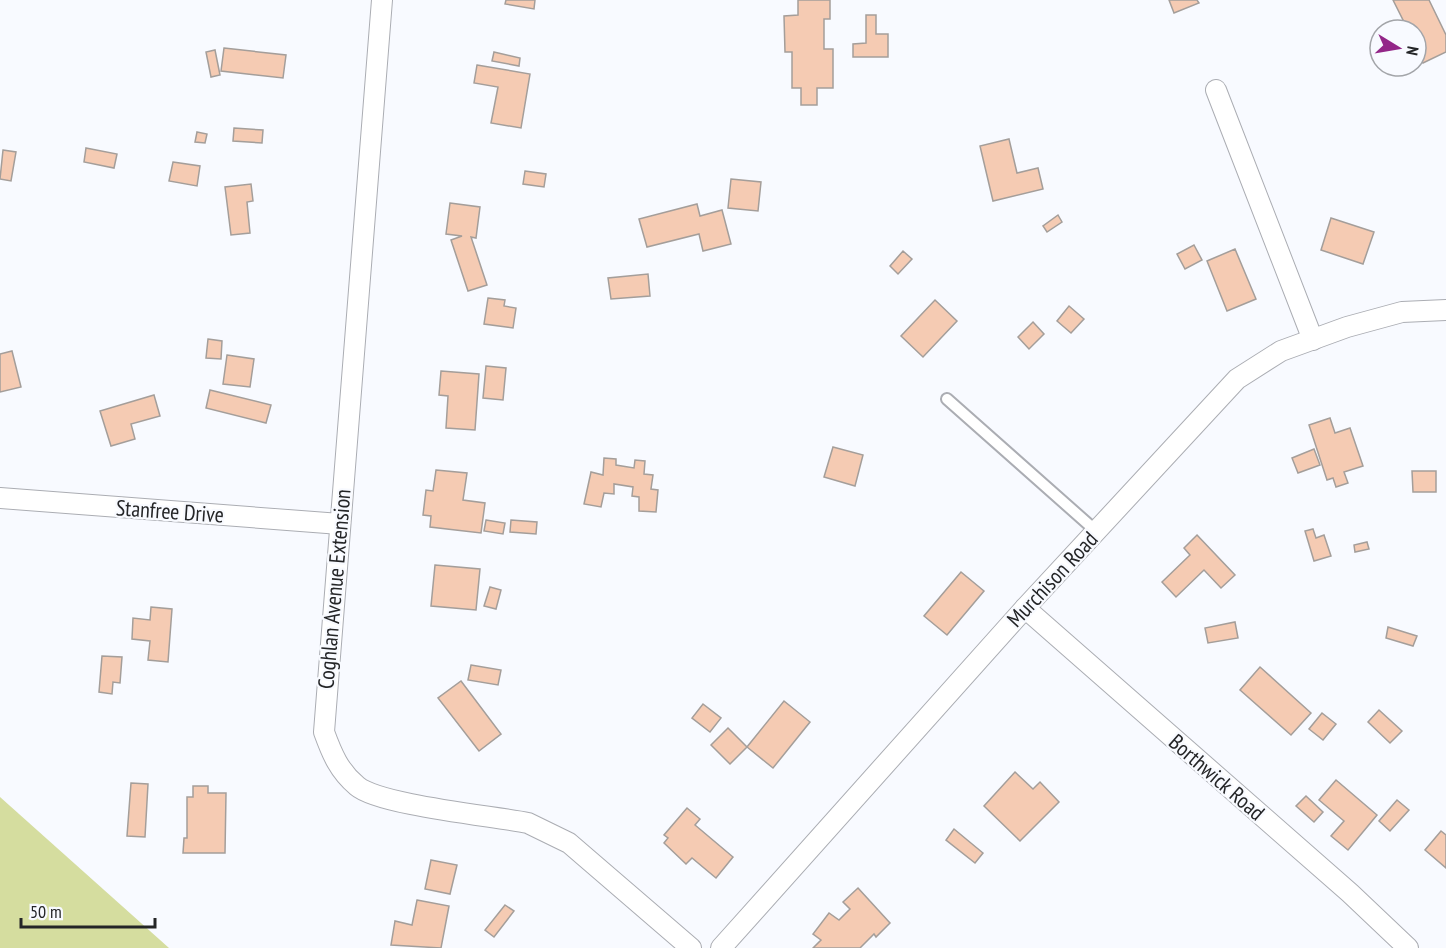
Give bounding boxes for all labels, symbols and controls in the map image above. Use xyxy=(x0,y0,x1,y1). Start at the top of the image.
north arrow xyxy=(1368,18,1428,78)
text: N xyxy=(1402,45,1423,57)
street label: Coghlan Avenue Extension xyxy=(311,488,357,690)
street label: Stanfree Drive xyxy=(115,493,225,529)
street label: Murchison Road xyxy=(1001,525,1103,633)
street label: Borthwick Road xyxy=(1163,728,1271,826)
scale bar xyxy=(21,891,154,929)
text: 50 m xyxy=(30,900,62,923)

